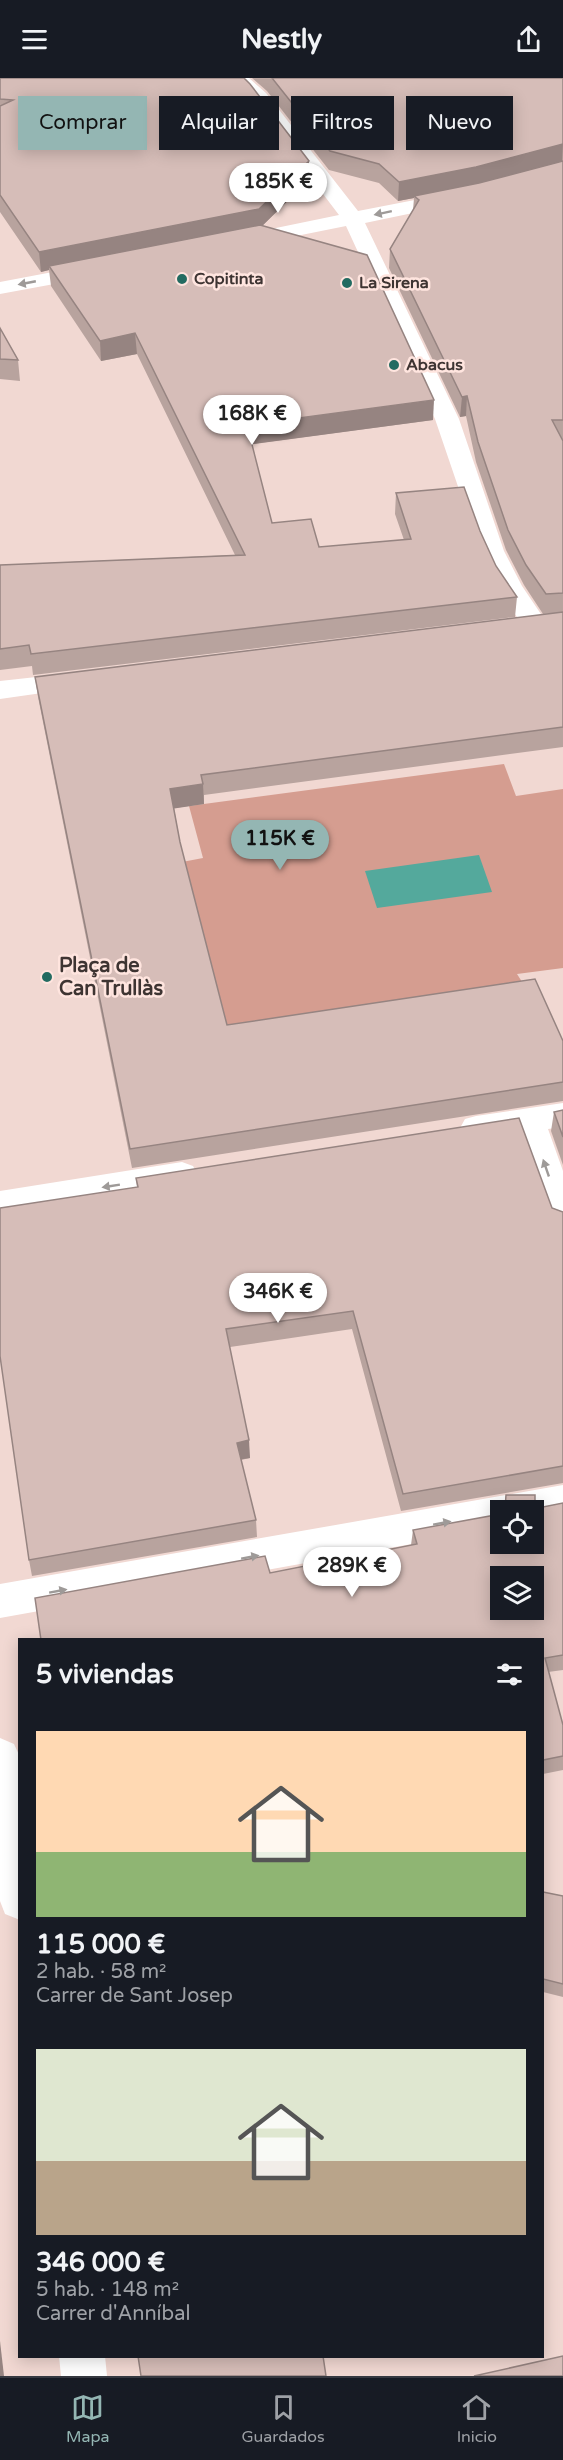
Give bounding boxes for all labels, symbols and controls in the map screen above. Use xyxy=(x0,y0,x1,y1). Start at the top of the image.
icon: menu xyxy=(18,23,51,56)
text: Nestly xyxy=(241,23,322,56)
icon: share xyxy=(512,23,545,56)
chip: Comprar xyxy=(18,96,147,150)
chip: Alquilar xyxy=(159,96,279,150)
chip: Filtros xyxy=(291,96,394,150)
chip: Nuevo xyxy=(406,96,513,150)
pin: 185K € xyxy=(229,163,327,214)
text: 185K € xyxy=(243,170,313,194)
one-way arrow xyxy=(374,209,393,218)
place label: Copitinta xyxy=(194,269,263,289)
marker: Copitinta xyxy=(175,272,189,286)
place label: La Sirena xyxy=(359,273,429,293)
marker: La Sirena xyxy=(340,276,354,290)
one-way arrow xyxy=(17,279,36,288)
place label: Abacus xyxy=(406,355,463,375)
marker: Abacus xyxy=(387,358,401,372)
pin: 168K € xyxy=(203,395,301,446)
text: 168K € xyxy=(217,402,287,426)
pin: 115K € xyxy=(231,820,329,871)
text: 115K € xyxy=(245,827,315,851)
place label: Plaça de Can Trullàs xyxy=(59,954,164,1001)
marker: Plaça de Can Trullàs xyxy=(40,970,54,984)
one-way arrow xyxy=(541,1159,551,1177)
one-way arrow xyxy=(101,1182,120,1191)
pin: 346K € xyxy=(229,1273,327,1324)
text: 346K € xyxy=(243,1280,313,1304)
map controls xyxy=(490,1500,544,1620)
button: locate xyxy=(490,1500,544,1554)
one-way arrow xyxy=(432,1518,451,1527)
pin: 289K € xyxy=(303,1547,401,1598)
one-way arrow xyxy=(240,1552,259,1561)
text: 289K € xyxy=(317,1554,387,1578)
button: layers xyxy=(490,1566,544,1620)
one-way arrow xyxy=(48,1586,67,1595)
icon: filters xyxy=(493,1658,526,1691)
text: 5 viviendas xyxy=(36,1659,174,1690)
icon: home xyxy=(227,1770,335,1878)
text: 115 000 € xyxy=(36,1929,165,1960)
text: 2 hab. · 58 m² xyxy=(36,1960,166,1984)
text: Carrer de Sant Josep xyxy=(36,1984,233,2008)
icon: home xyxy=(227,2088,335,2196)
text: 346 000 € xyxy=(36,2247,165,2278)
text: 5 hab. · 148 m² xyxy=(36,2278,179,2302)
text: Carrer d'Anníbal xyxy=(36,2302,190,2326)
tab: Mapa xyxy=(66,2391,110,2447)
tab: Guardados xyxy=(241,2391,325,2447)
tab: Inicio xyxy=(457,2391,497,2447)

